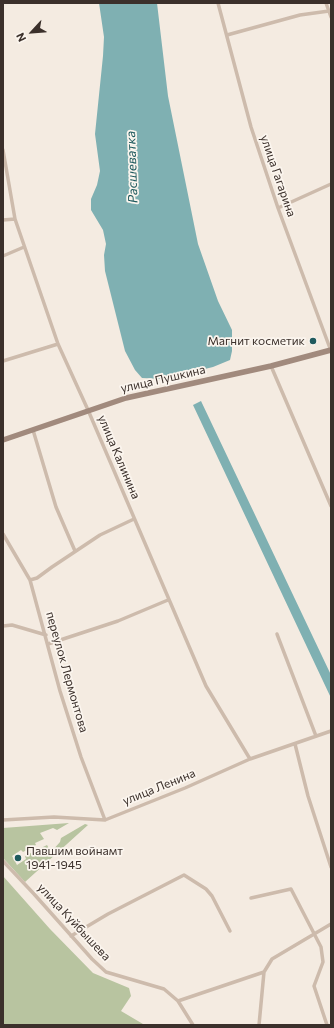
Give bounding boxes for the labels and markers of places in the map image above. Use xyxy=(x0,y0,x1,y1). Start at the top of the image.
place label: Магнит косметик xyxy=(207,334,305,348)
marker: Магнит косметик xyxy=(308,336,318,346)
place label: Павшим войнамт 1941-1945 xyxy=(26,844,123,872)
marker: Павшим войнамт 1941-1945 xyxy=(13,853,23,863)

